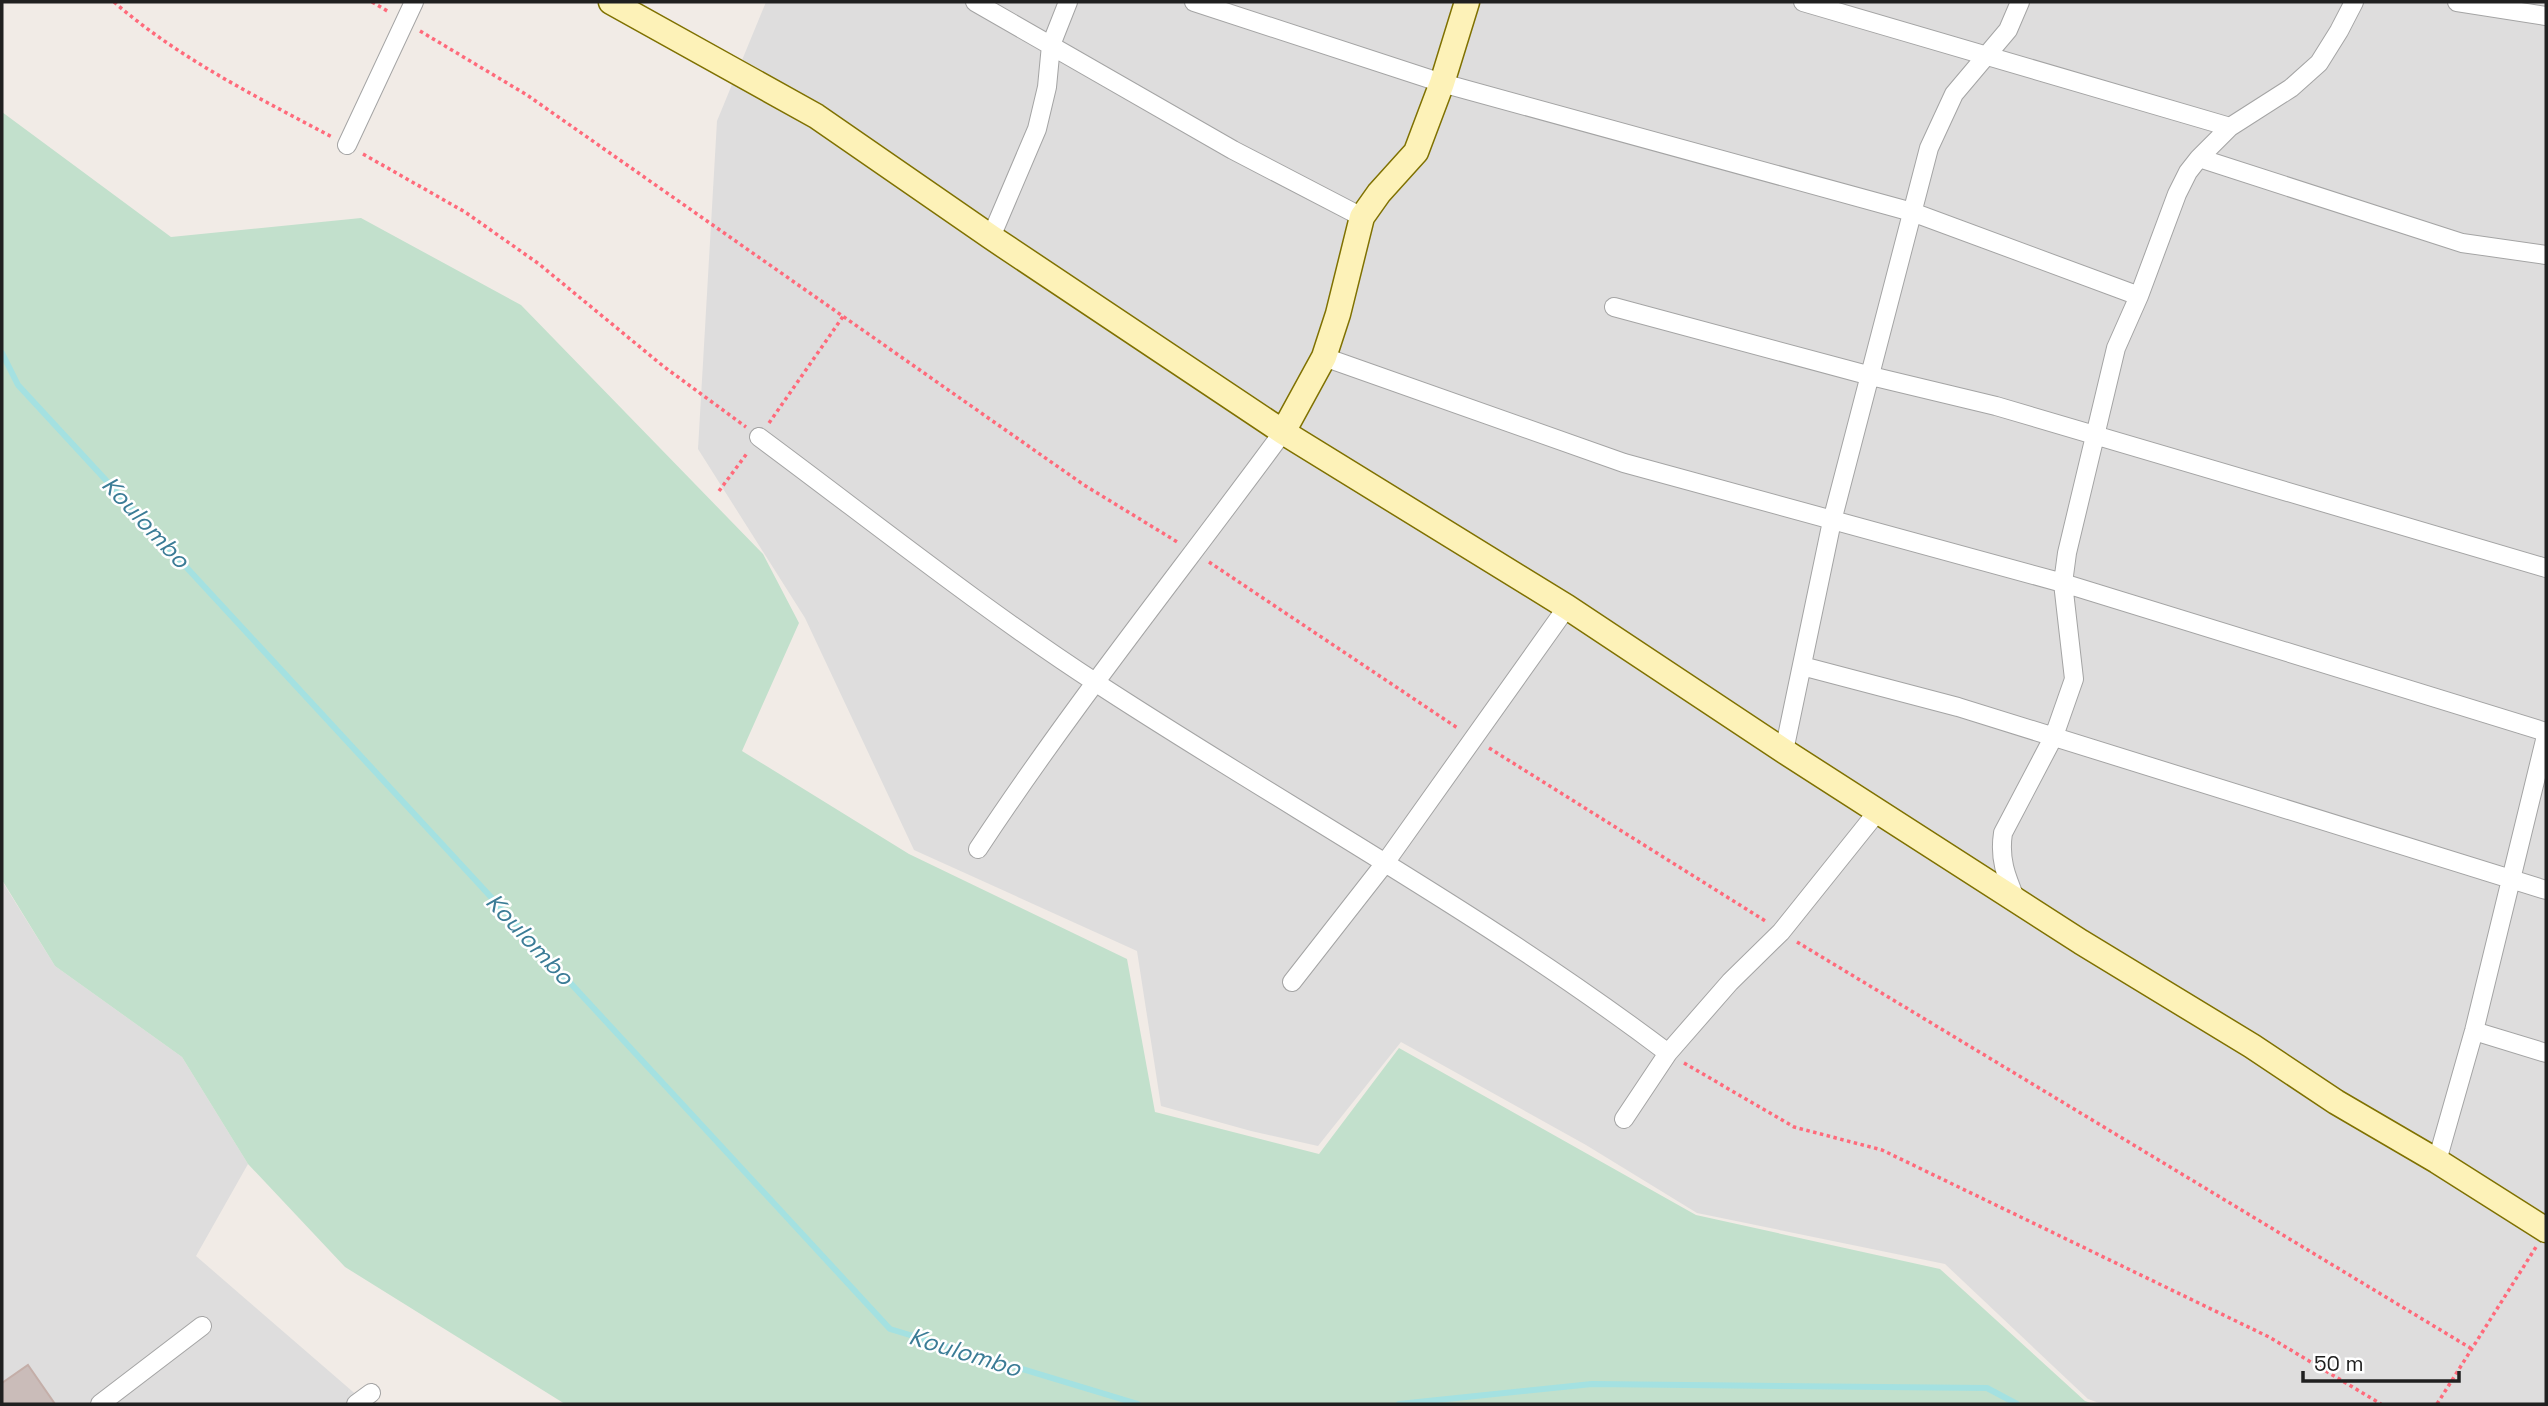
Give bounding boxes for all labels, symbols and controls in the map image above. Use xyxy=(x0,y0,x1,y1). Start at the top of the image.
water label: Koulombo xyxy=(95,469,197,576)
water label: Koulombo xyxy=(479,886,581,993)
water label: Koulombo xyxy=(905,1320,1026,1384)
scale bar xyxy=(2303,1340,2459,1384)
text: 50 m xyxy=(2314,1350,2364,1377)

